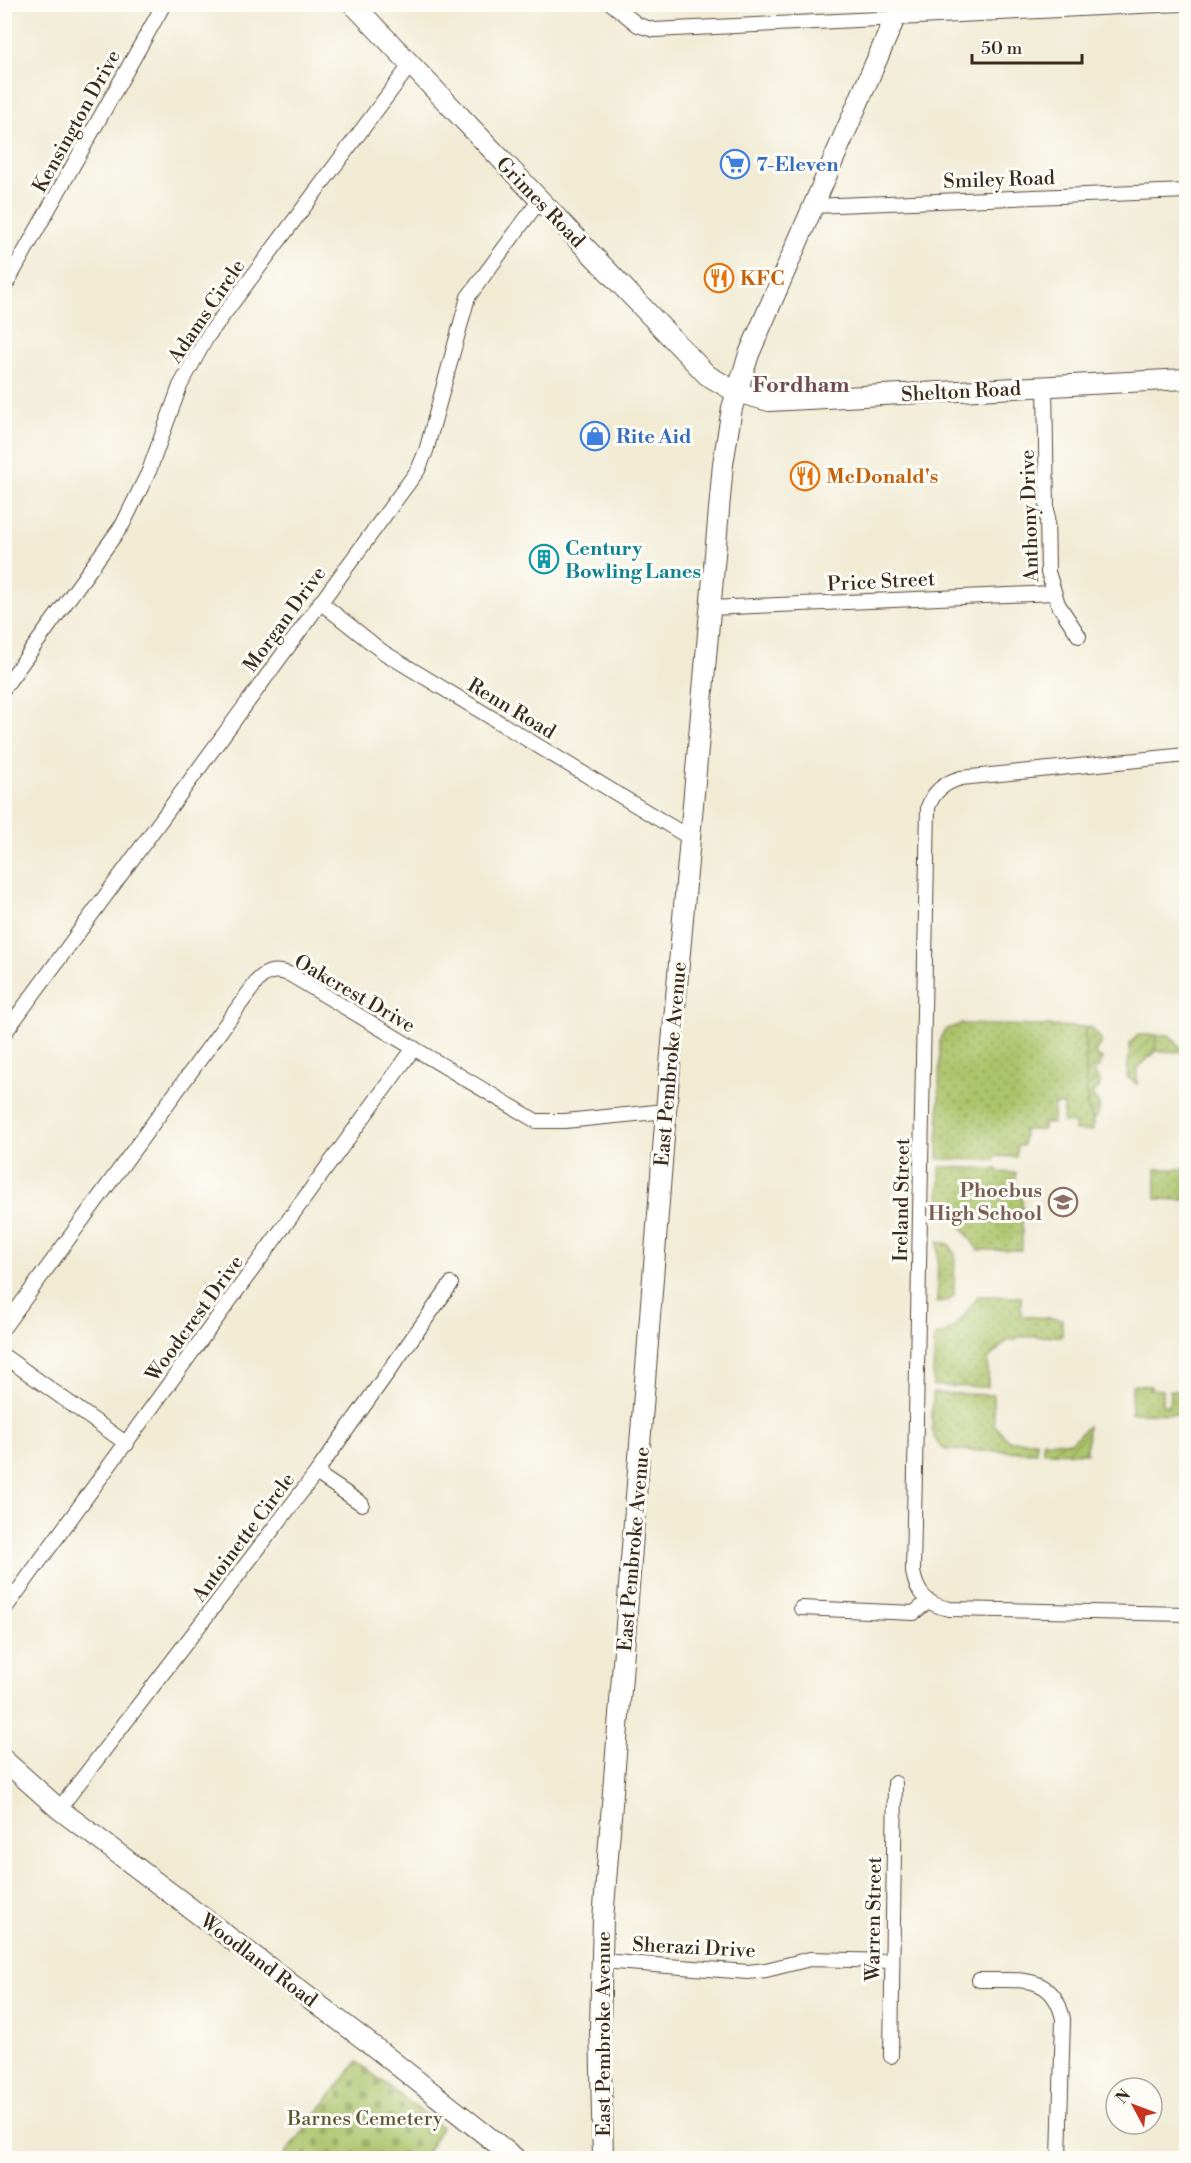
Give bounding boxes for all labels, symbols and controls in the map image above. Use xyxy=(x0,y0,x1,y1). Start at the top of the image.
scale bar xyxy=(972,27,1082,65)
text: 50 m xyxy=(981,37,1023,60)
street label: Kensington Drive xyxy=(28,46,127,197)
supermarket icon: 7-Eleven xyxy=(719,148,751,180)
street label: Grimes Road xyxy=(490,152,590,254)
place label: 7-Eleven xyxy=(756,153,839,178)
street label: Smiley Road xyxy=(943,166,1056,195)
street label: Adams Circle xyxy=(163,255,251,369)
restaurant icon: KFC xyxy=(703,262,735,294)
place label: KFC xyxy=(740,267,784,292)
district label: Fordham xyxy=(752,372,850,399)
street label: Shelton Road xyxy=(901,377,1022,408)
shop icon: Rite Aid xyxy=(579,420,611,452)
place label: Rite Aid xyxy=(616,425,692,450)
street label: Anthony Drive xyxy=(1016,449,1045,584)
restaurant icon: McDonald's xyxy=(789,460,821,492)
place label: McDonald's xyxy=(826,465,938,490)
place label: Century Bowling Lanes xyxy=(565,537,701,585)
building icon: Century Bowling Lanes xyxy=(528,543,560,575)
street label: Morgan Drive xyxy=(238,562,332,678)
street label: Price Street xyxy=(827,567,936,598)
street label: Renn Road xyxy=(463,673,560,746)
street label: Oakcrest Drive xyxy=(289,950,419,1039)
street label: East Pembroke Avenue xyxy=(650,961,693,1168)
street label: Ireland Street xyxy=(889,1138,916,1262)
place label: Phoebus High School xyxy=(928,1179,1042,1227)
school or university icon: Phoebus High School xyxy=(1047,1186,1079,1218)
street label: Woodcrest Drive xyxy=(140,1251,250,1388)
street label: East Pembroke Avenue xyxy=(613,1446,656,1653)
street label: Antoinette Circle xyxy=(187,1468,301,1608)
street label: Warren Street xyxy=(861,1856,888,1983)
street label: Woodland Road xyxy=(194,1908,322,2014)
street label: East Pembroke Avenue xyxy=(592,1931,617,2137)
street label: Sherazi Drive xyxy=(632,1933,756,1964)
north arrow xyxy=(1104,2076,1164,2136)
text: N xyxy=(1112,2085,1135,2108)
park label: Barnes Cemetery xyxy=(286,2107,443,2132)

